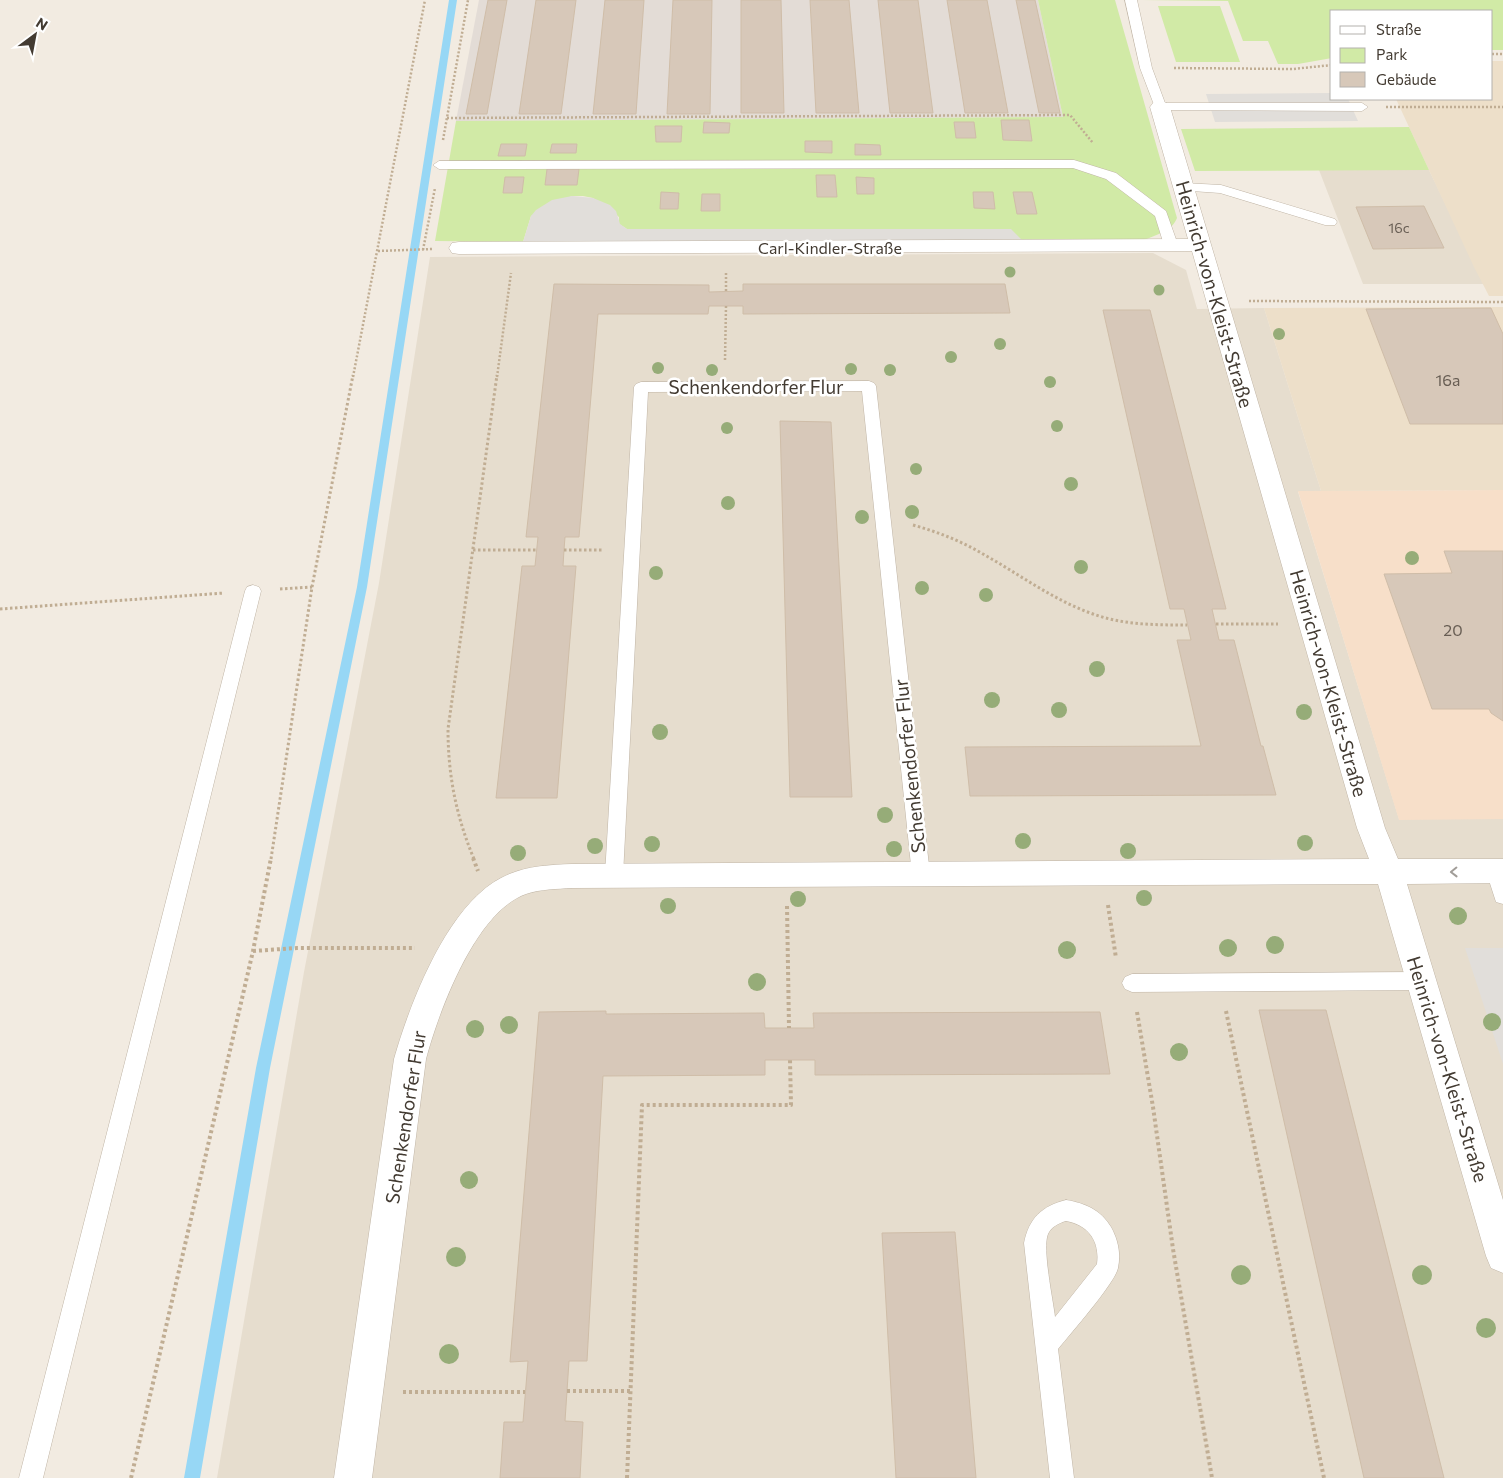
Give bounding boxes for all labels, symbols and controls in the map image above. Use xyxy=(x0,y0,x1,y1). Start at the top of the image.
north arrow xyxy=(10,10,60,60)
legend xyxy=(1330,10,1493,100)
text: N xyxy=(33,14,51,34)
text: Straße xyxy=(1376,20,1422,38)
text: Park xyxy=(1376,45,1407,63)
text: Gebäude xyxy=(1376,70,1437,88)
street label: Heinrich-von-Kleist-Straße xyxy=(1172,178,1258,410)
house number: 16c xyxy=(1388,219,1410,236)
street label: Carl-Kindler-Straße xyxy=(758,238,902,257)
house number: 16a xyxy=(1436,370,1460,389)
street label: Schenkendorfer Flur xyxy=(668,375,844,398)
street label: Heinrich-von-Kleist-Straße xyxy=(1286,567,1372,799)
house number: 20 xyxy=(1443,620,1463,639)
street label: Schenkendorfer Flur xyxy=(888,677,930,854)
one-way arrow xyxy=(1450,867,1458,877)
street label: Heinrich-von-Kleist-Straße xyxy=(1403,953,1493,1185)
street label: Schenkendorfer Flur xyxy=(380,1028,430,1205)

